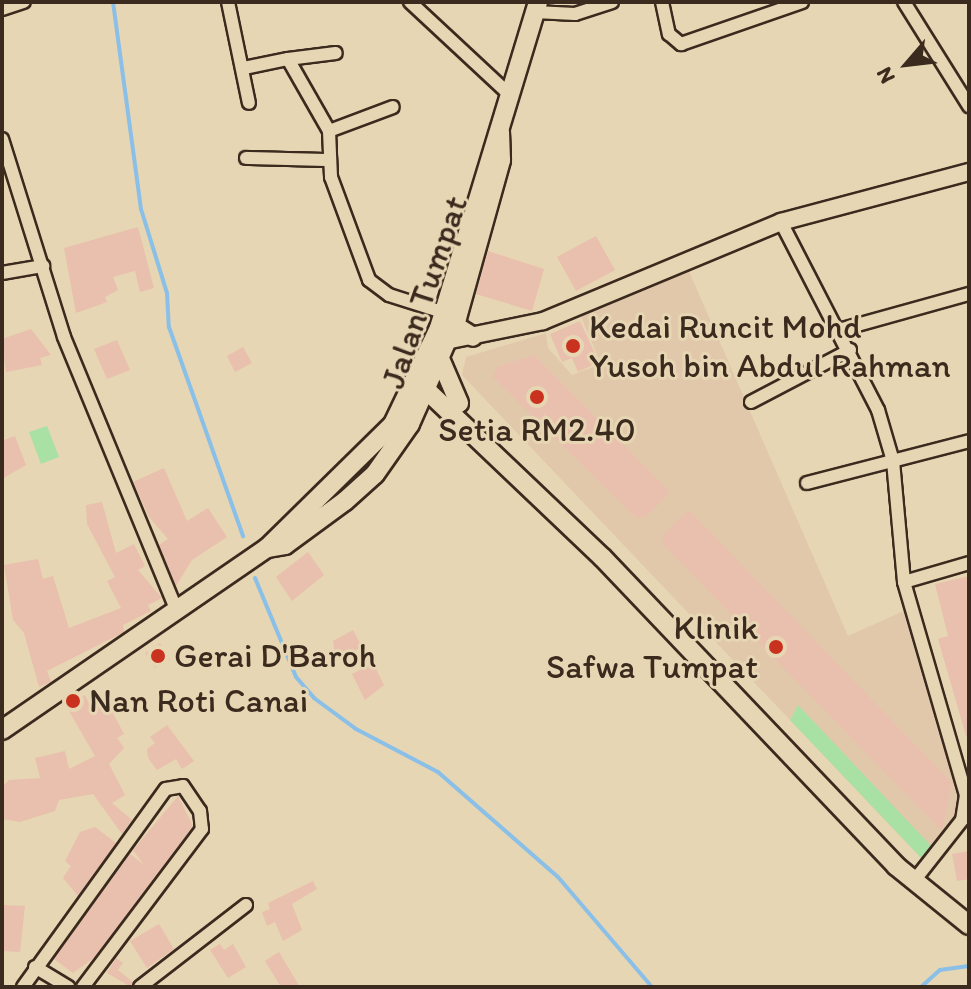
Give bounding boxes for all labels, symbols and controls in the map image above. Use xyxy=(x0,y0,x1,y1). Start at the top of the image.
north arrow xyxy=(867,24,947,104)
text: N xyxy=(870,63,901,88)
street label: Jalan Tumpat xyxy=(373,193,475,391)
place label: Kedai Runcit Mohd Yusoh bin Abdul Rahman xyxy=(589,306,949,386)
marker: Kedai Runcit Mohd Yusoh bin Abdul Rahman xyxy=(564,337,582,355)
marker: Setia RM2.40 xyxy=(528,388,546,406)
place label: Setia RM2.40 xyxy=(438,410,636,450)
place label: Klinik Safwa Tumpat xyxy=(551,607,758,686)
place label: Gerai D'Baroh xyxy=(174,636,376,676)
marker: Klinik Safwa Tumpat xyxy=(765,636,787,658)
marker: Gerai D'Baroh xyxy=(149,647,167,665)
place label: Nan Roti Canai xyxy=(89,681,307,721)
marker: Nan Roti Canai xyxy=(64,692,82,710)

